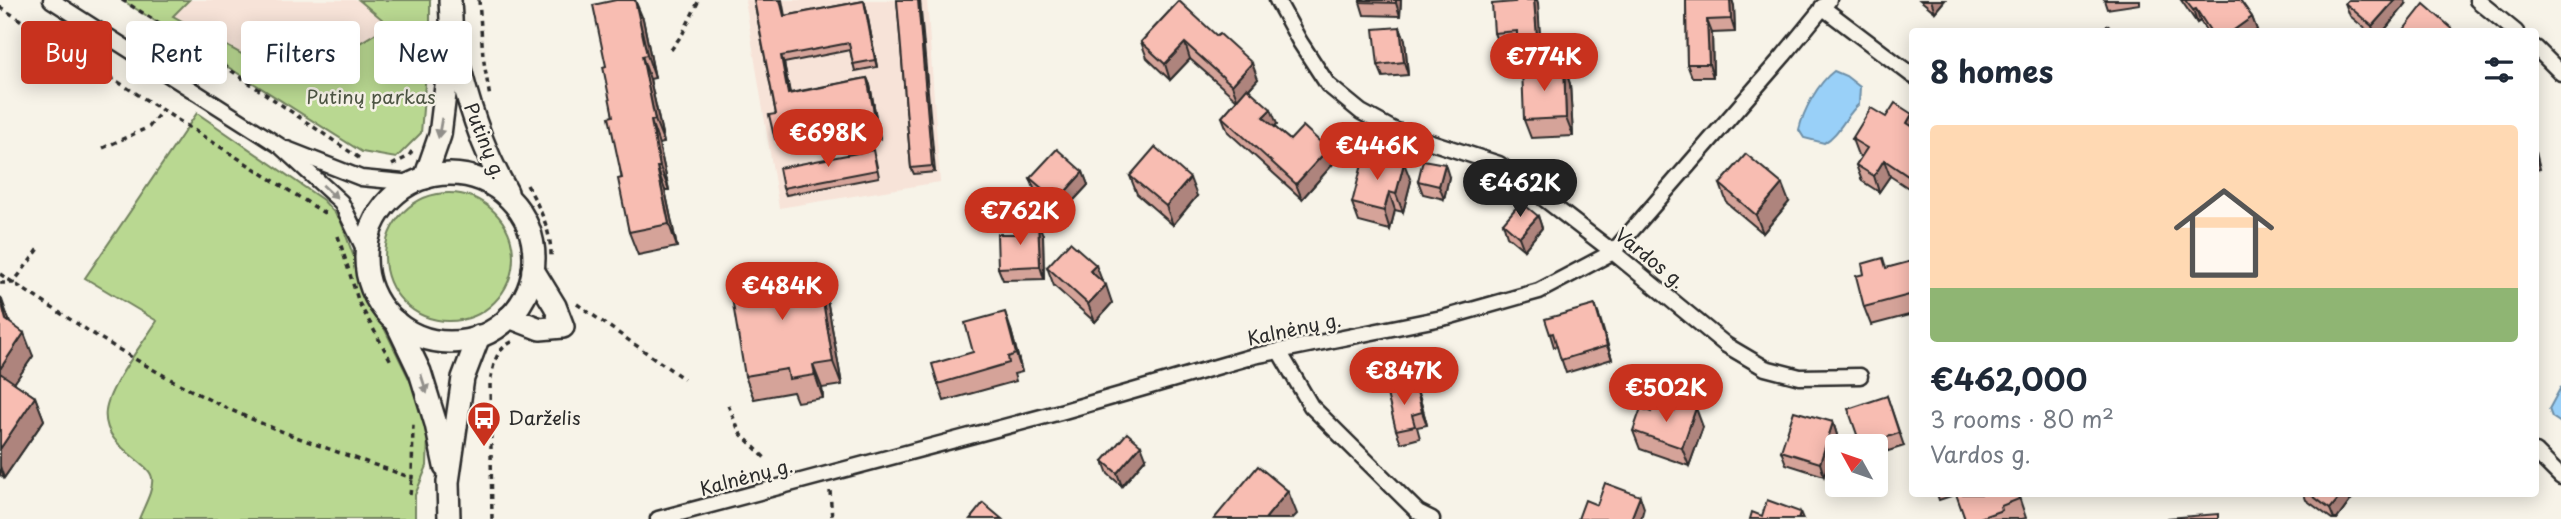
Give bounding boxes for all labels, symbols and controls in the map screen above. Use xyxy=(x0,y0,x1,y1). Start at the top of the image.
chip: Buy xyxy=(21,21,112,84)
chip: Rent xyxy=(126,21,227,84)
chip: Filters xyxy=(241,21,360,84)
chip: New xyxy=(374,21,472,84)
pin: €774K xyxy=(1495,34,1593,93)
text: €774K xyxy=(1506,38,1582,73)
text: 8 homes xyxy=(1930,48,2053,93)
icon: filters xyxy=(2480,51,2518,89)
park label: Putinų parkas xyxy=(306,82,436,110)
street label: Putinų g. xyxy=(458,98,514,183)
pin: €698K xyxy=(779,110,877,169)
text: €698K xyxy=(789,114,867,149)
one-way arrow xyxy=(434,117,445,139)
pin: €446K xyxy=(1328,122,1426,182)
text: €446K xyxy=(1335,127,1419,162)
pin: €462K xyxy=(1471,160,1569,219)
text: €462K xyxy=(1479,164,1561,199)
icon: home xyxy=(2161,170,2287,296)
one-way arrow xyxy=(321,184,339,200)
pin: €762K xyxy=(971,188,1069,247)
text: €762K xyxy=(981,192,1059,227)
street label: Vardos g. xyxy=(1609,220,1692,294)
pin: €484K xyxy=(733,262,831,322)
text: €484K xyxy=(742,267,822,302)
street label: Kalnėnų g. xyxy=(1244,304,1343,352)
pin: €847K xyxy=(1355,348,1453,407)
text: €847K xyxy=(1366,352,1442,387)
text: €462,000 xyxy=(1930,356,2087,401)
pin: €502K xyxy=(1617,364,1715,424)
text: €502K xyxy=(1625,369,1707,404)
one-way arrow xyxy=(419,374,429,395)
bus stop icon: Darželis xyxy=(465,399,503,448)
text: 3 rooms · 80 m² xyxy=(1930,401,2114,436)
place label: Darželis xyxy=(508,403,581,431)
north arrow xyxy=(1825,434,1888,497)
map controls xyxy=(1825,434,1888,497)
text: Vardos g. xyxy=(1930,436,2031,471)
street label: Kalnėnų g. xyxy=(696,450,796,502)

